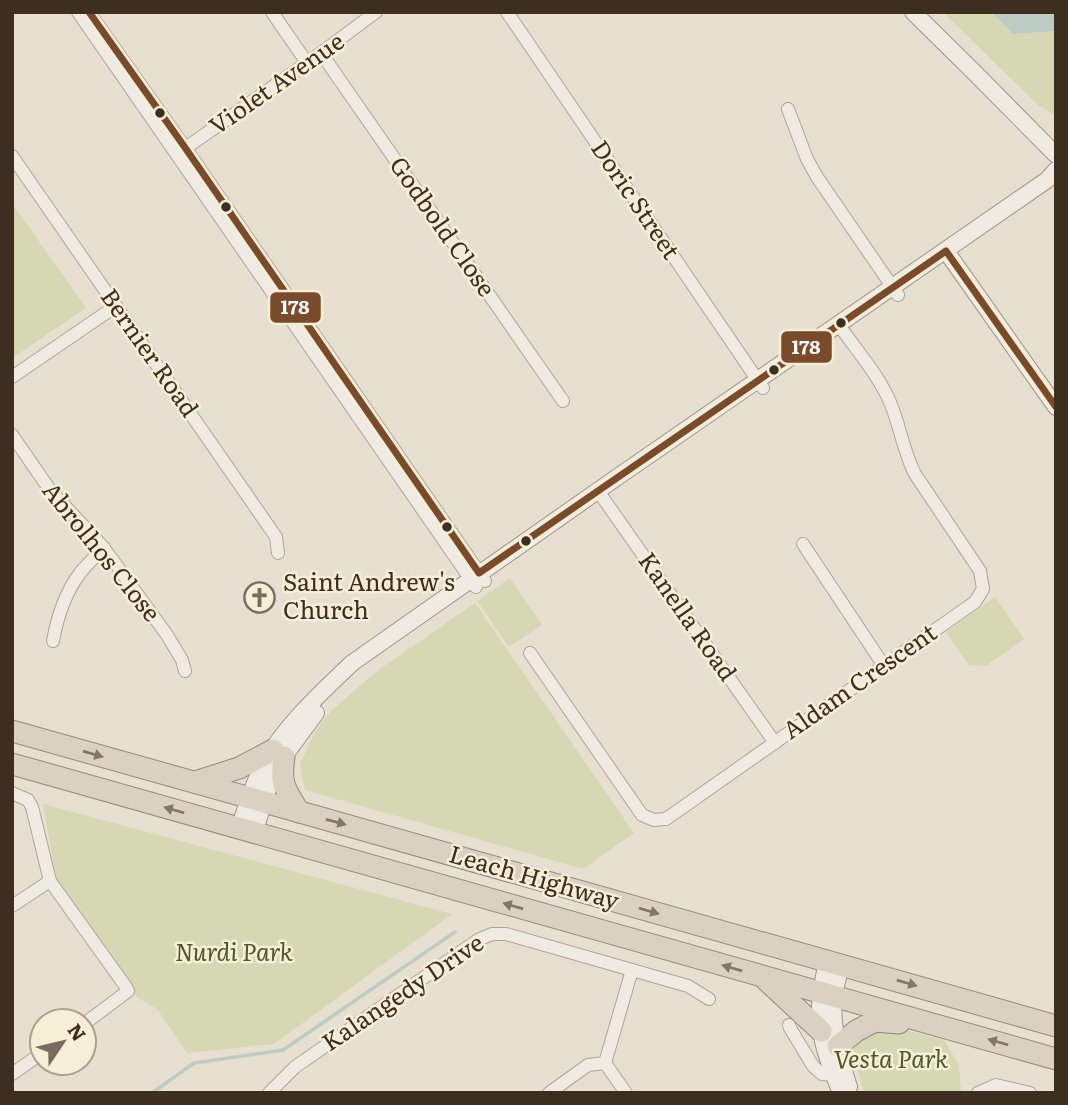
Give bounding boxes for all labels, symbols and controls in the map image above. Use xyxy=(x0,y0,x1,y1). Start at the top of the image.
street label: Violet Avenue xyxy=(201,22,350,142)
unlabelled marker xyxy=(153,106,167,120)
street label: Doric Street xyxy=(584,132,690,265)
street label: Godbold Close xyxy=(383,148,505,303)
unlabelled marker xyxy=(219,200,233,214)
street label: Bernier Road xyxy=(94,280,209,423)
line badge: 178 xyxy=(269,291,322,324)
text: 178 xyxy=(281,292,309,320)
unlabelled marker xyxy=(834,316,848,330)
line badge: 178 xyxy=(780,330,833,364)
text: 178 xyxy=(792,332,820,360)
unlabelled marker xyxy=(767,363,781,377)
street label: Abrolhos Close xyxy=(36,473,170,628)
unlabelled marker xyxy=(440,520,454,534)
unlabelled marker xyxy=(519,534,533,548)
street label: Kanella Road xyxy=(632,544,747,687)
place label: Saint Andrew's Church xyxy=(283,563,455,626)
church icon: Saint Andrew's Church xyxy=(243,580,277,614)
street label: Aldam Crescent xyxy=(775,614,943,746)
one-way arrow xyxy=(83,750,104,760)
one-way arrow xyxy=(163,804,185,815)
one-way arrow xyxy=(325,817,347,828)
street label: Leach Highway xyxy=(446,835,624,917)
one-way arrow xyxy=(502,900,524,911)
one-way arrow xyxy=(639,906,660,916)
street label: Kalangedy Drive xyxy=(314,924,489,1058)
park label: Nurdi Park xyxy=(175,933,294,968)
one-way arrow xyxy=(721,962,743,973)
one-way arrow xyxy=(897,979,918,989)
north arrow xyxy=(28,1007,98,1077)
text: N xyxy=(62,1017,94,1046)
one-way arrow xyxy=(987,1037,1008,1047)
park label: Vesta Park xyxy=(834,1040,949,1075)

